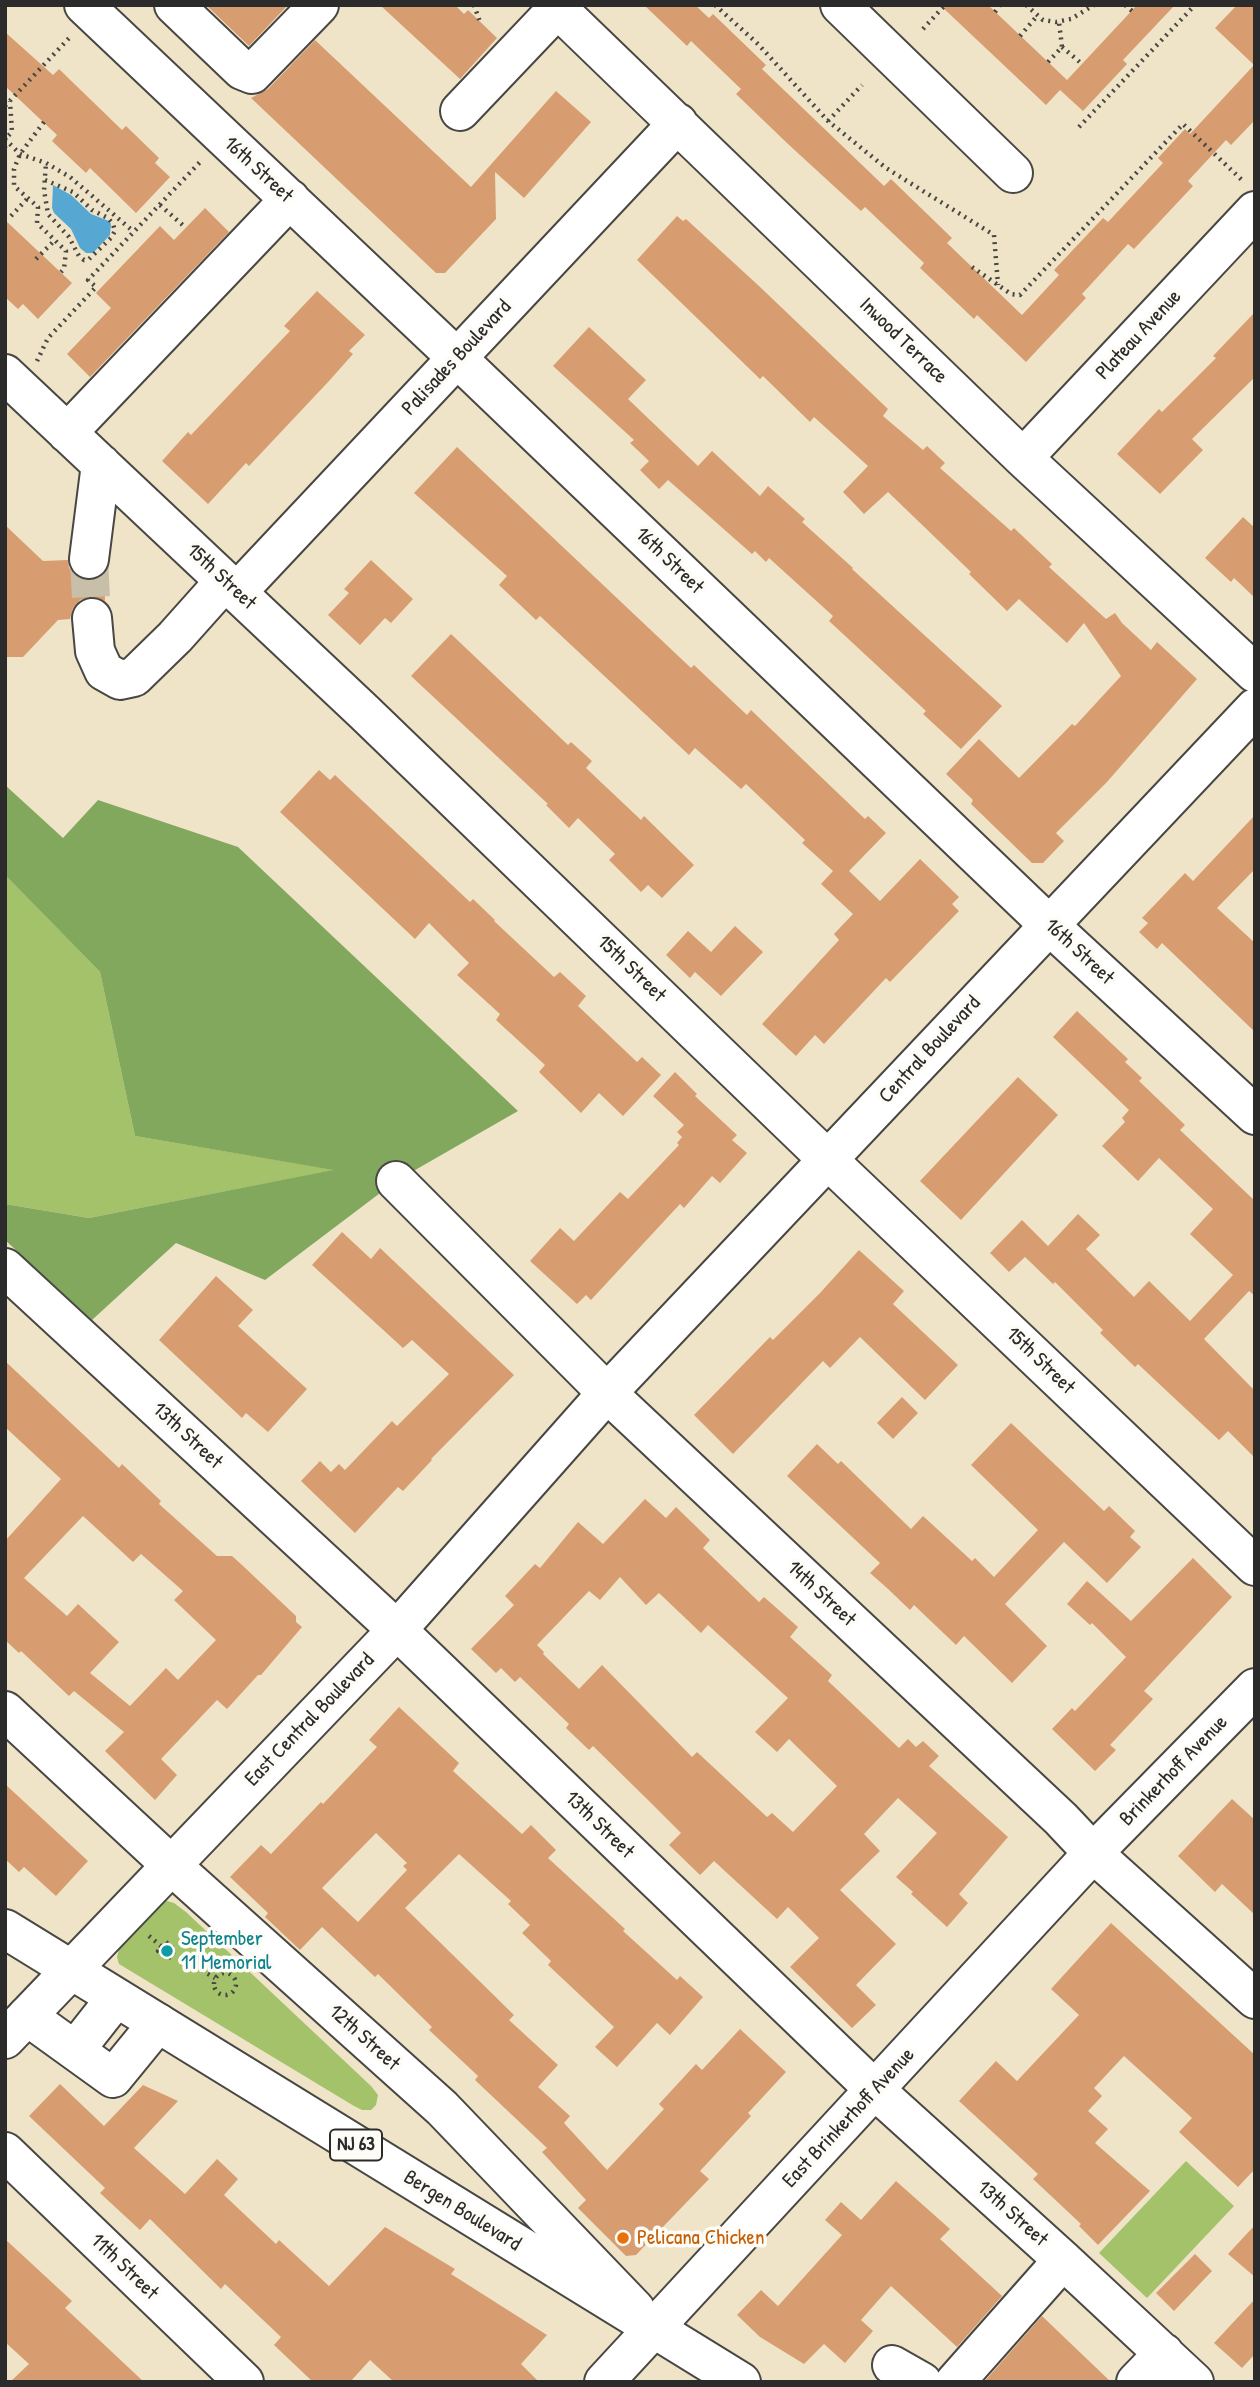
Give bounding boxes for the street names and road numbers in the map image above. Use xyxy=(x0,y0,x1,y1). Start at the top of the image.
street label: 16th Street xyxy=(218,132,298,208)
street label: Plateau Avenue xyxy=(1091,285,1187,385)
street label: Inwood Terrace xyxy=(854,293,952,389)
street label: Palisades Boulevard xyxy=(397,295,517,421)
street label: 16th Street xyxy=(629,522,709,600)
street label: 15th Street xyxy=(181,538,261,616)
street label: 16th Street xyxy=(1039,914,1119,990)
street label: 15th Street xyxy=(591,930,671,1008)
street label: Central Boulevard xyxy=(874,991,986,1109)
street label: 15th Street xyxy=(1000,1322,1080,1400)
street label: 13th Street xyxy=(147,1397,227,1475)
street label: 14th Street xyxy=(781,1556,861,1632)
street label: East Central Boulevard xyxy=(240,1648,380,1792)
street label: Brinkerhoff Avenue xyxy=(1115,1710,1233,1832)
street label: 13th Street xyxy=(559,1786,639,1864)
street label: 12th Street xyxy=(323,1999,405,2077)
street label: East Brinkerhoff Avenue xyxy=(778,2043,920,2193)
road number: NJ 63 xyxy=(330,2130,382,2160)
street label: Bergen Boulevard xyxy=(399,2165,525,2257)
street label: 13th Street xyxy=(971,2176,1053,2252)
street label: 11th Street xyxy=(85,2228,163,2306)

